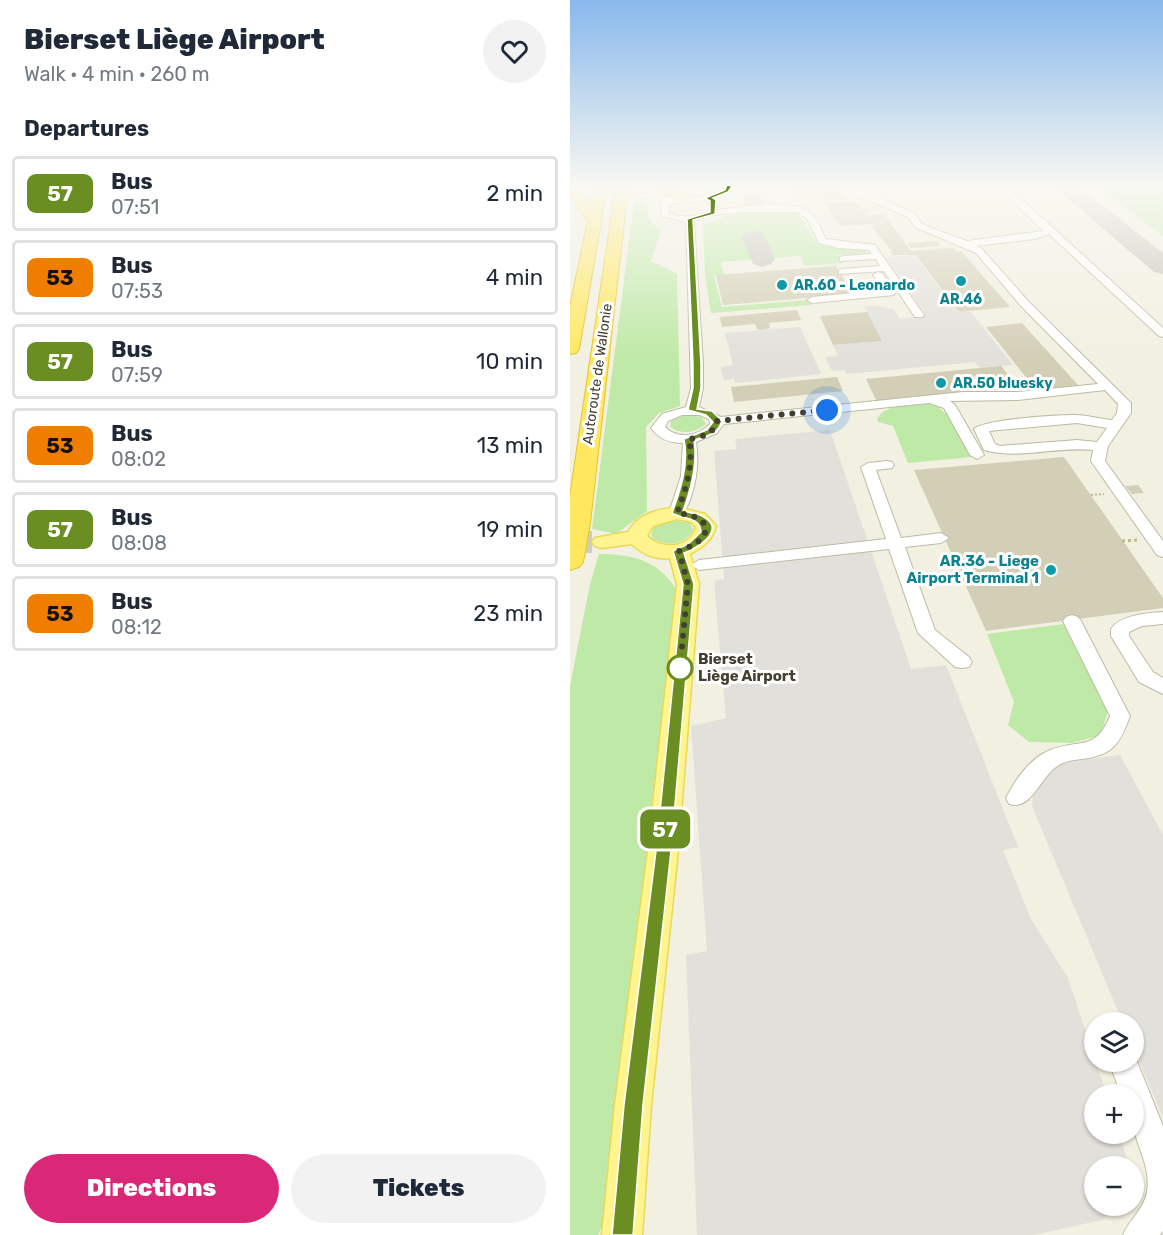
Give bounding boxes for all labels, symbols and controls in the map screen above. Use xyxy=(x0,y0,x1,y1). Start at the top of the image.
button: heart xyxy=(483,20,546,83)
text: Bierset Liège Airport xyxy=(24,23,325,56)
text: Walk · 4 min · 260 m xyxy=(24,62,210,86)
text: Departures xyxy=(24,115,149,142)
text: Bus xyxy=(111,168,153,195)
text: 2 min xyxy=(486,180,543,207)
text: 57 xyxy=(47,181,73,206)
text: 07:51 xyxy=(111,195,159,219)
text: Bus xyxy=(111,252,153,279)
text: 4 min xyxy=(486,264,543,291)
text: 53 xyxy=(46,265,74,290)
marker: AR.46 xyxy=(954,274,968,288)
place label: AR.60 - Leonardo xyxy=(794,277,915,294)
marker: AR.60 - Leonardo xyxy=(775,278,789,292)
text: 07:53 xyxy=(111,279,163,303)
place label: AR.46 xyxy=(940,291,982,308)
street label: Autoroute de Wallonie xyxy=(579,302,616,446)
text: Bus xyxy=(111,336,153,363)
text: 10 min xyxy=(476,348,543,375)
text: 57 xyxy=(47,349,73,374)
text: 07:59 xyxy=(111,363,163,387)
place label: AR.50 bluesky xyxy=(953,375,1053,392)
marker: AR.50 bluesky xyxy=(934,376,948,390)
your location xyxy=(812,395,842,425)
text: Bus xyxy=(111,420,153,447)
text: 13 min xyxy=(477,432,543,459)
text: 53 xyxy=(46,433,74,458)
text: 08:02 xyxy=(111,447,166,471)
text: Bus xyxy=(111,504,153,531)
text: 19 min xyxy=(477,516,543,543)
text: 57 xyxy=(47,517,73,542)
text: 08:08 xyxy=(111,531,167,555)
place label: AR.36 - Liege Airport Terminal 1 xyxy=(907,552,1039,587)
marker: AR.36 - Liege Airport Terminal 1 xyxy=(1044,563,1058,577)
text: Bus xyxy=(111,588,153,615)
text: 23 min xyxy=(473,600,543,627)
text: 53 xyxy=(46,601,74,626)
text: 08:12 xyxy=(111,615,162,639)
place label: Bierset Liège Airport xyxy=(698,650,796,685)
marker: Bierset Liège Airport xyxy=(667,655,693,681)
line badge: 57 xyxy=(638,810,692,848)
text: 57 xyxy=(652,817,678,842)
map controls xyxy=(1084,1012,1144,1216)
button: layers xyxy=(1084,1012,1144,1072)
button: + xyxy=(1084,1084,1144,1144)
button: Directions xyxy=(24,1154,279,1223)
button: Tickets xyxy=(291,1154,546,1223)
button: − xyxy=(1084,1156,1144,1216)

